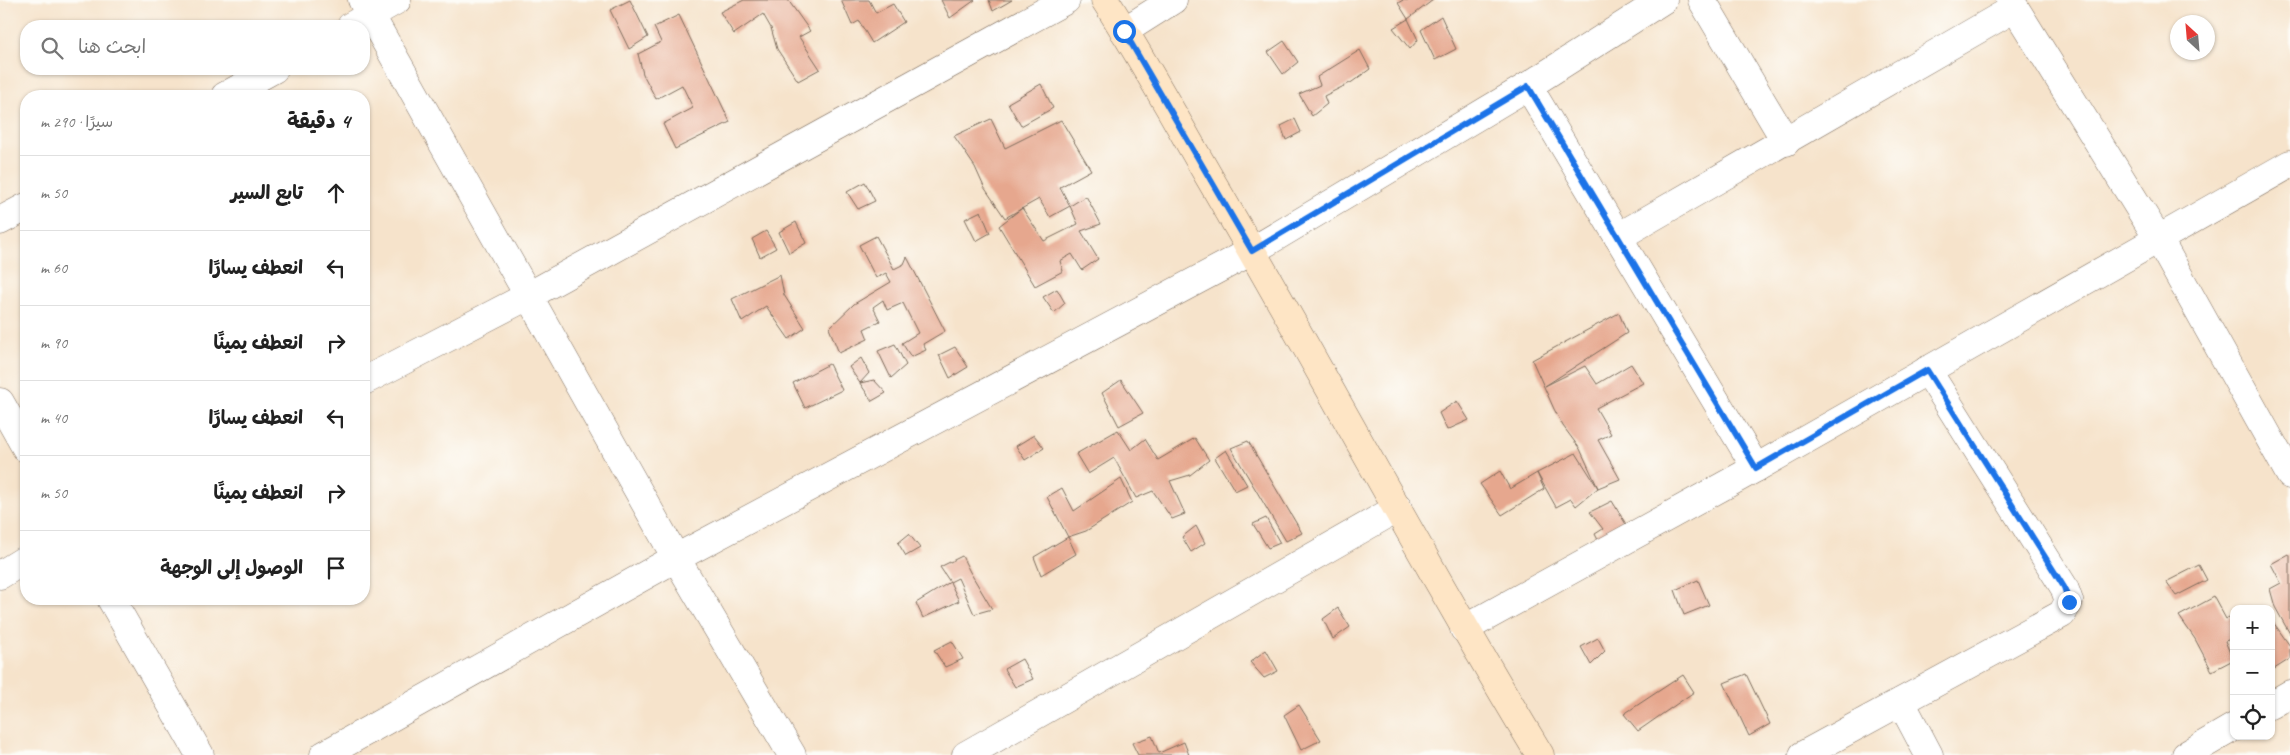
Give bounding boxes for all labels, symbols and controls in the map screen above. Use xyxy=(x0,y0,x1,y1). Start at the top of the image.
north arrow xyxy=(2170,15,2215,60)
search box xyxy=(20,20,370,75)
route start xyxy=(1113,20,1136,43)
icon: search xyxy=(38,34,66,62)
text: ابحث هنا xyxy=(78,35,146,59)
text: 4 دقيقة xyxy=(287,108,350,134)
text: سيرًا · 290 m xyxy=(40,112,113,132)
icon: ahead xyxy=(322,179,350,207)
text: تابع السير xyxy=(231,181,303,205)
text: 50 m xyxy=(40,183,67,203)
icon: left xyxy=(322,254,350,282)
text: انعطف يسارًا xyxy=(209,256,303,280)
text: 60 m xyxy=(40,258,67,278)
icon: right xyxy=(322,329,350,357)
text: انعطف يمينًا xyxy=(214,331,303,355)
text: 90 m xyxy=(40,333,67,353)
icon: left xyxy=(322,404,350,432)
text: انعطف يسارًا xyxy=(209,406,303,430)
text: 40 m xyxy=(40,408,67,428)
icon: right xyxy=(322,479,350,507)
text: انعطف يمينًا xyxy=(214,481,303,505)
text: 50 m xyxy=(40,483,67,503)
icon: arrive xyxy=(322,554,350,582)
text: الوصول إلى الوجهة xyxy=(160,556,303,580)
route end xyxy=(2058,591,2081,614)
map controls xyxy=(2230,605,2275,740)
button: + xyxy=(2230,605,2275,650)
button: − xyxy=(2230,650,2275,695)
button: locate xyxy=(2230,695,2275,740)

